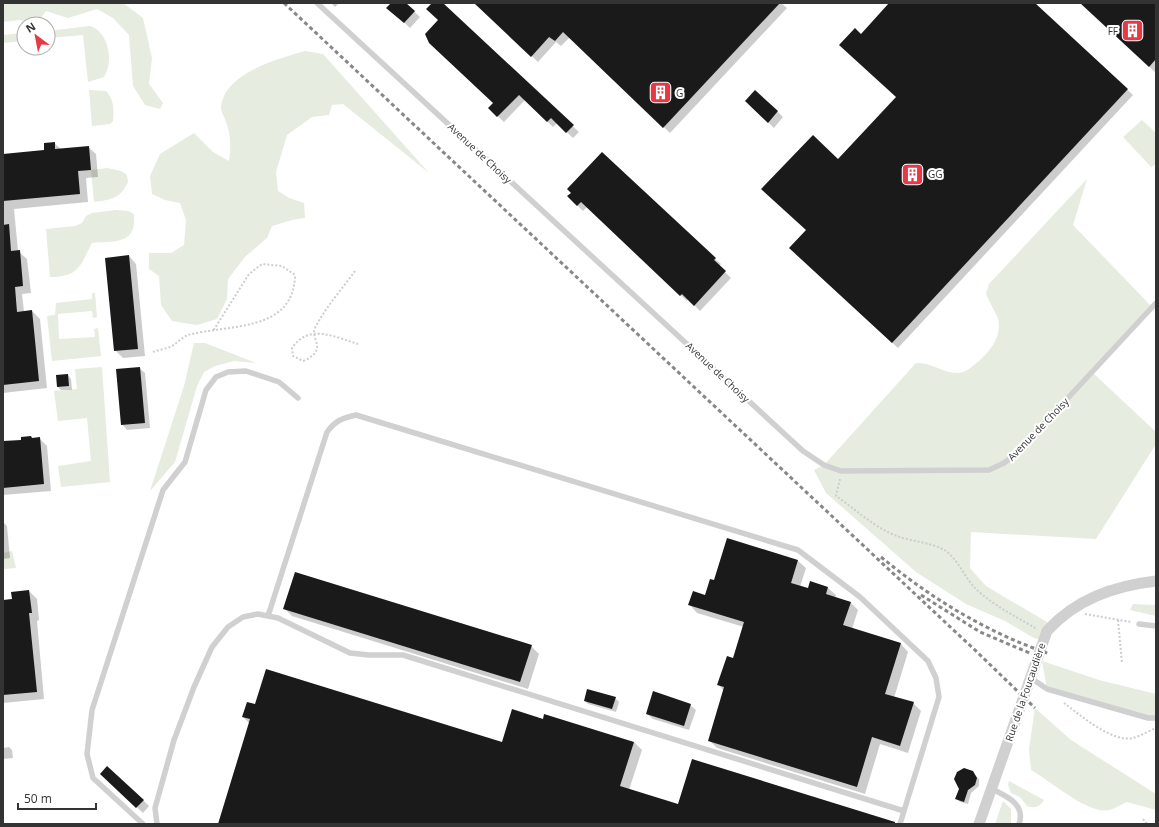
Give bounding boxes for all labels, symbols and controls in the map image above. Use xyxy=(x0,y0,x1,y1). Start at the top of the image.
north arrow xyxy=(16,16,56,56)
text: N xyxy=(23,18,38,36)
building icon: FF xyxy=(1120,18,1146,44)
place label: FF xyxy=(1108,24,1118,38)
building icon: G xyxy=(648,80,674,106)
place label: G xyxy=(676,86,683,100)
street label: Avenue de Choisy xyxy=(445,120,516,187)
building icon: GG xyxy=(899,161,925,187)
place label: GG xyxy=(928,167,943,181)
street label: Avenue de Choisy xyxy=(683,339,754,406)
street label: Avenue de Choisy xyxy=(1004,394,1072,464)
street label: Rue de la Foucaudière xyxy=(1002,641,1049,743)
scale bar xyxy=(18,785,96,811)
text: 50 m xyxy=(24,790,52,807)

